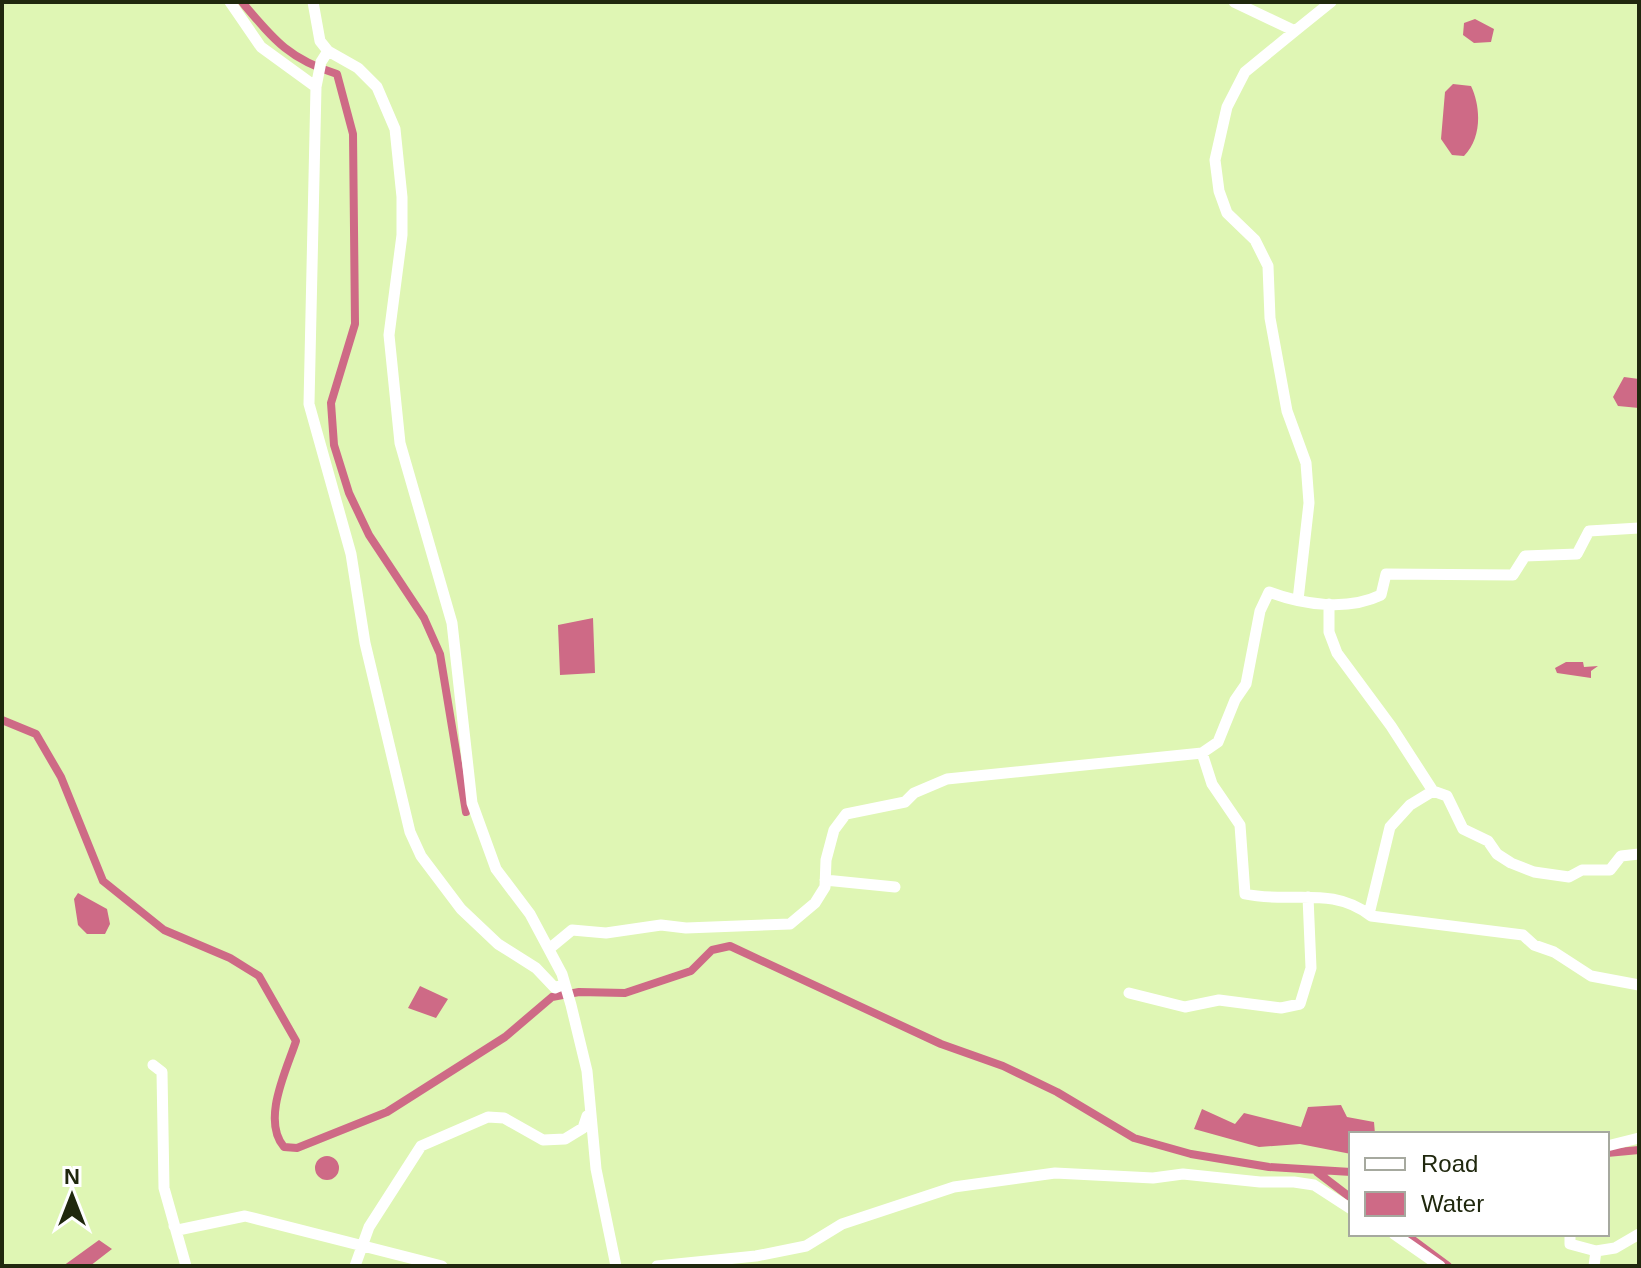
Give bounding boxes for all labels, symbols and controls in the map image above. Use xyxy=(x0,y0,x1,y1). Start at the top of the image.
legend xyxy=(1349,1132,1609,1236)
text: Road xyxy=(1421,1150,1478,1177)
north arrow xyxy=(32,1156,112,1236)
text: N xyxy=(64,1164,80,1189)
text: Water xyxy=(1421,1190,1484,1217)

